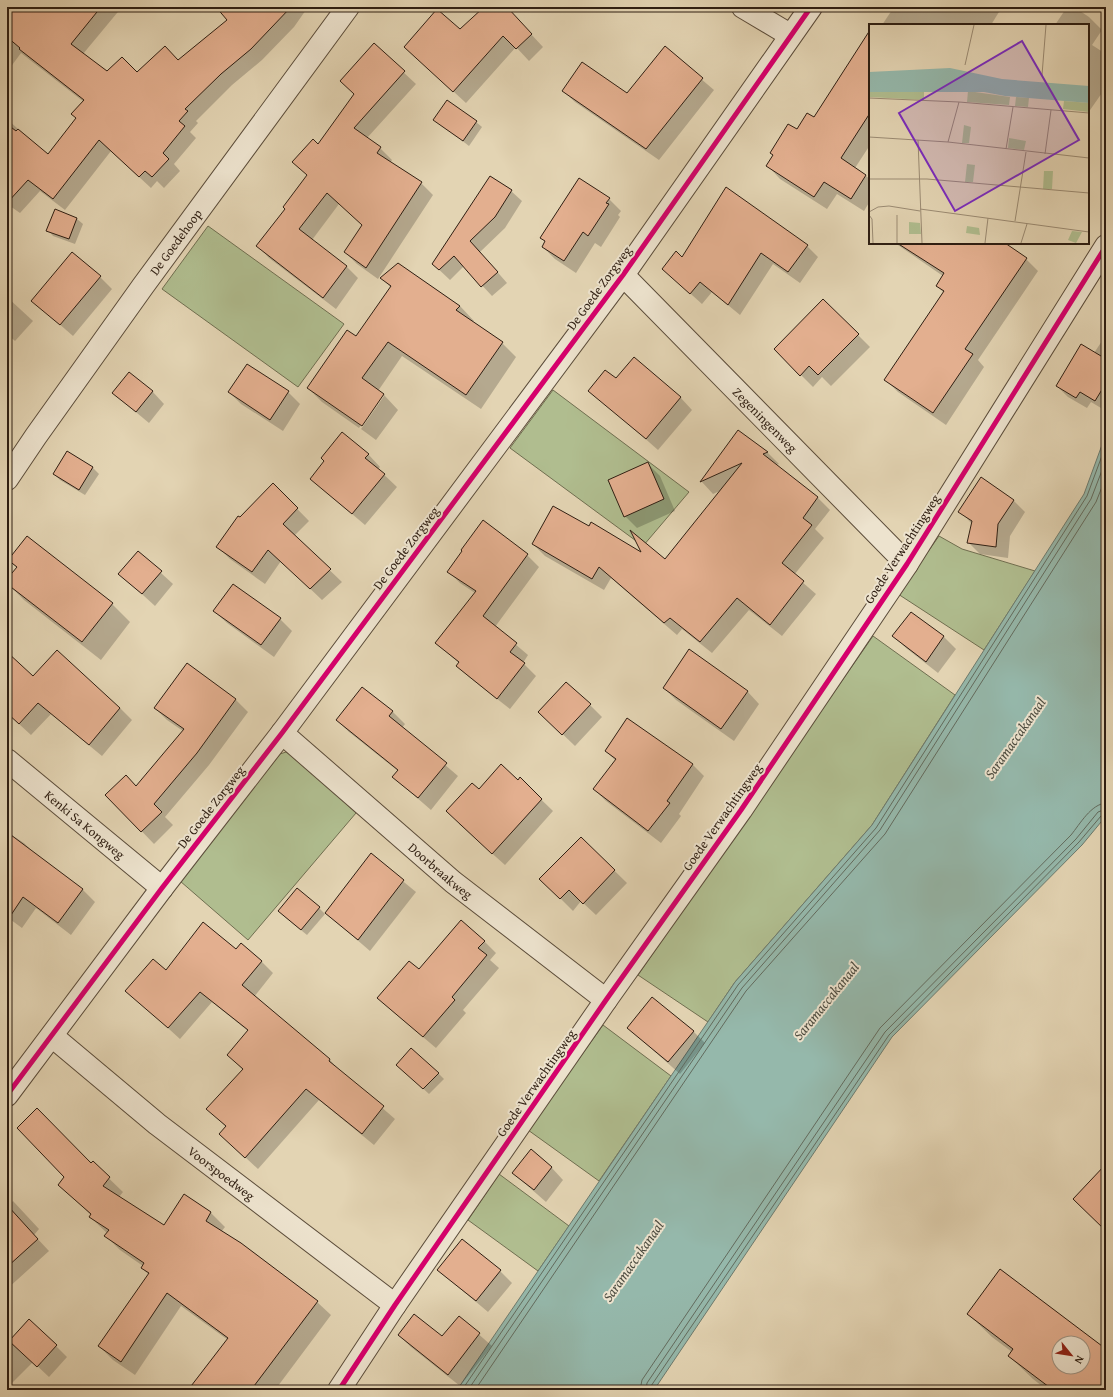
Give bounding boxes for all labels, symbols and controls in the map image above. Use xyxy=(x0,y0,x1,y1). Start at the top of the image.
inset map xyxy=(869,24,1089,244)
street label: De Goedehoop xyxy=(145,205,206,279)
street label: De Goede Zorgweg xyxy=(562,242,636,334)
street label: Zegeningenweg xyxy=(729,383,802,457)
street label: Goede Verwachtingweg xyxy=(859,490,945,607)
street label: De Goede Zorgweg xyxy=(368,502,444,594)
water label: Saramaccakanaal xyxy=(980,693,1051,783)
street label: Goede Verwachtingweg xyxy=(678,759,767,875)
street label: De Goede Zorgweg xyxy=(173,761,250,852)
street label: Kenki Sa Kongweg xyxy=(41,785,130,864)
street label: Doorbraakweg xyxy=(404,838,477,904)
water label: Saramaccakanaal xyxy=(788,957,864,1044)
street label: Goede Verwachtingweg xyxy=(492,1025,581,1141)
street label: Voorspoedweg xyxy=(184,1141,259,1205)
water label: Saramaccakanaal xyxy=(598,1216,669,1306)
north arrow xyxy=(1051,1335,1091,1375)
text: N xyxy=(1071,1353,1088,1368)

